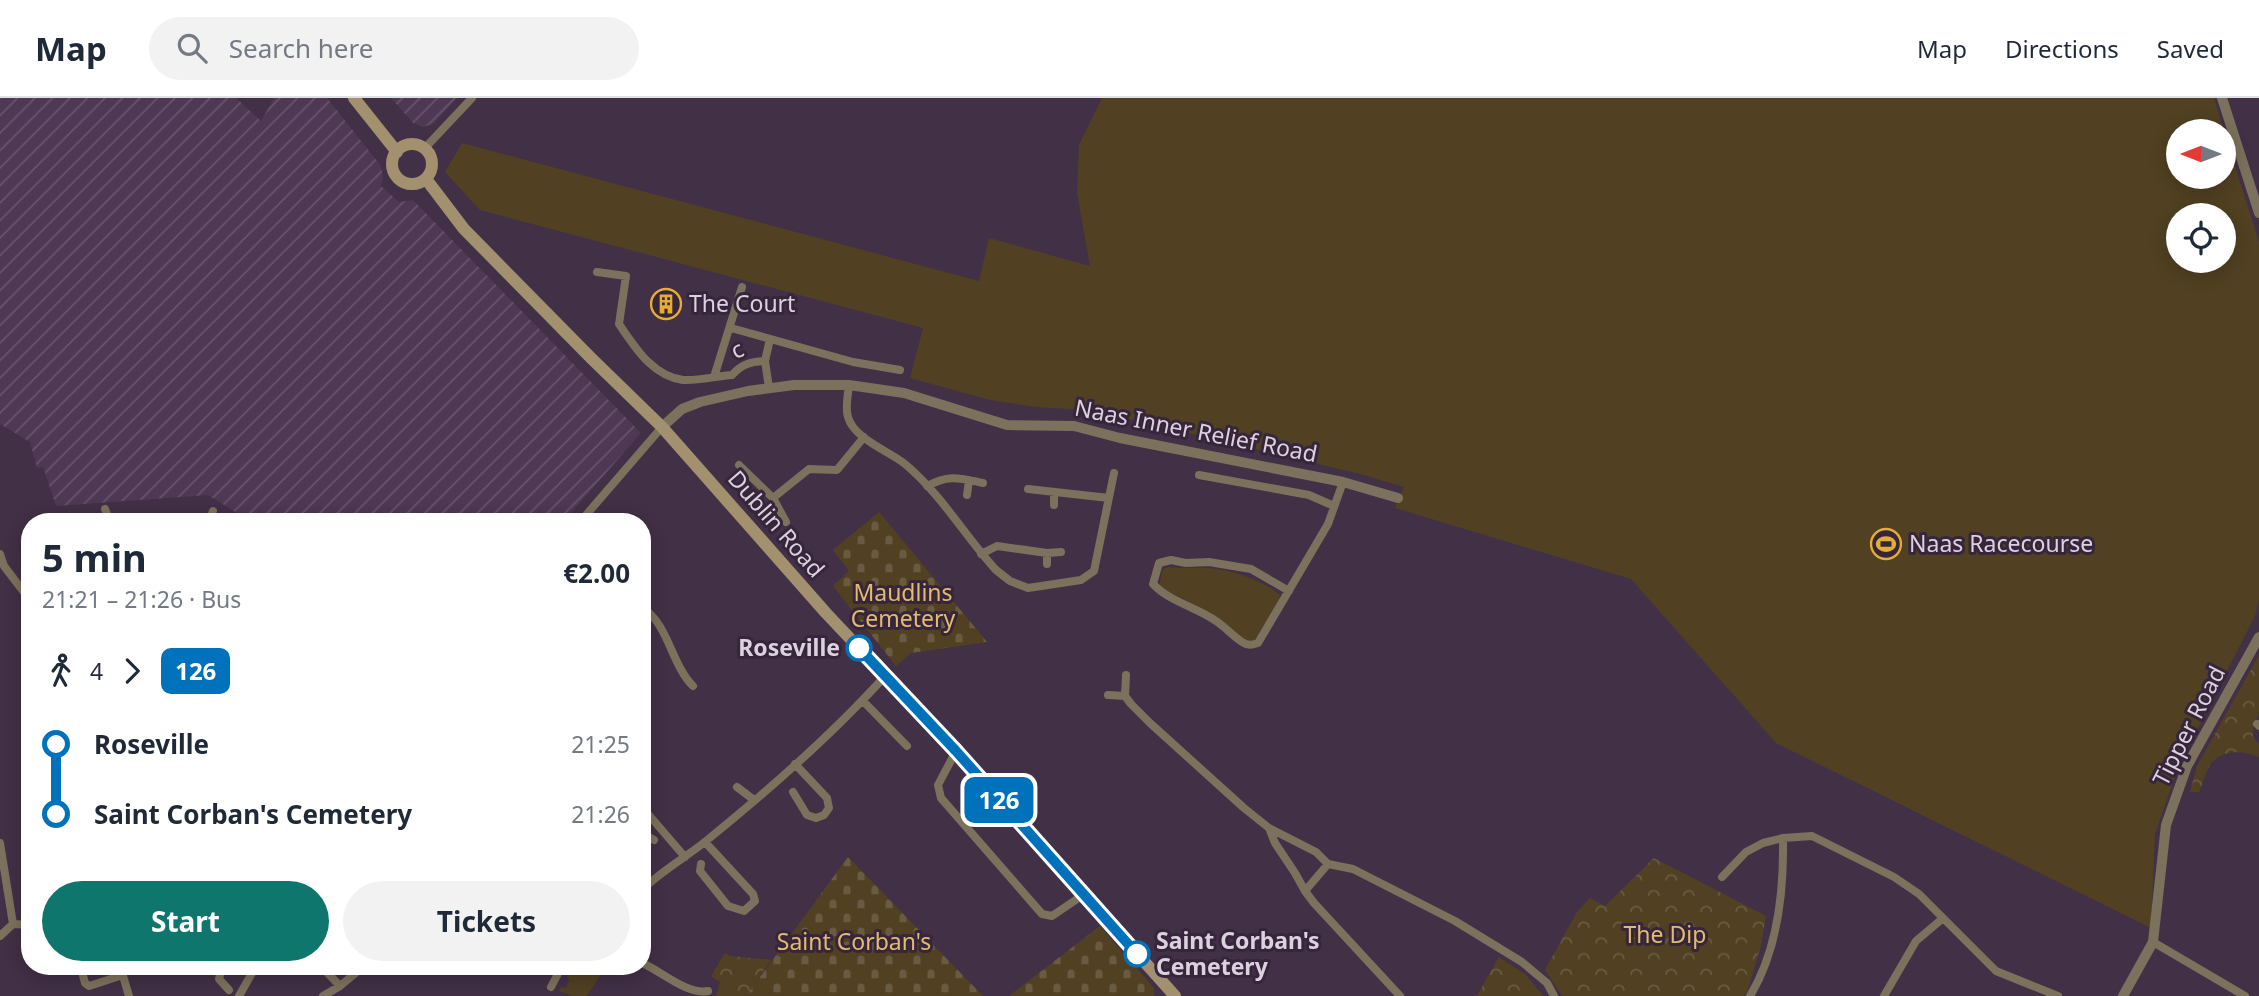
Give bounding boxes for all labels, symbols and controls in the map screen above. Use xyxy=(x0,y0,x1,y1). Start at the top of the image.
search box xyxy=(149,17,639,80)
text: Map xyxy=(35,26,107,71)
icon: search xyxy=(173,29,211,67)
text: Search here xyxy=(229,30,373,66)
text: Map xyxy=(1917,32,1967,65)
text: Directions xyxy=(2005,32,2119,65)
text: Saved xyxy=(2157,32,2224,65)
north arrow xyxy=(2166,119,2236,189)
map controls xyxy=(2166,119,2236,273)
button: locate xyxy=(2166,203,2236,273)
building icon: The Court xyxy=(649,287,683,321)
place label: The Court xyxy=(689,287,795,319)
street label: c xyxy=(725,332,748,366)
street label: Naas Inner Relief Road xyxy=(1072,391,1320,469)
street label: Dublin Road xyxy=(721,463,832,584)
sports icon: Naas Racecourse xyxy=(1869,527,1903,561)
place label: Naas Racecourse xyxy=(1909,527,2093,559)
text: 5 min xyxy=(42,531,147,583)
text: €2.00 xyxy=(563,555,630,591)
park label: Maudlins Cemetery xyxy=(851,576,956,634)
text: 21:21 – 21:26 · Bus xyxy=(42,583,241,615)
place label: Roseville xyxy=(738,631,840,663)
marker: Roseville xyxy=(846,635,872,661)
icon: walk xyxy=(42,652,80,690)
icon: forward xyxy=(113,652,151,690)
text: 126 xyxy=(175,654,216,687)
text: 4 xyxy=(90,655,103,687)
street label: Tipper Road xyxy=(2144,660,2232,791)
text: Roseville xyxy=(94,726,209,762)
text: 21:25 xyxy=(571,728,630,760)
line badge: 126 xyxy=(959,777,1039,823)
text: 126 xyxy=(978,783,1020,816)
text: Saint Corban's Cemetery xyxy=(94,796,412,832)
text: 21:26 xyxy=(571,798,630,830)
button: Start xyxy=(42,881,329,961)
button: Tickets xyxy=(343,881,630,961)
park label: The Dip xyxy=(1624,918,1706,950)
place label: Saint Corban's Cemetery xyxy=(1156,924,1320,982)
park label: Saint Corban's xyxy=(777,925,931,957)
marker: Saint Corban's Cemetery xyxy=(1124,941,1150,967)

